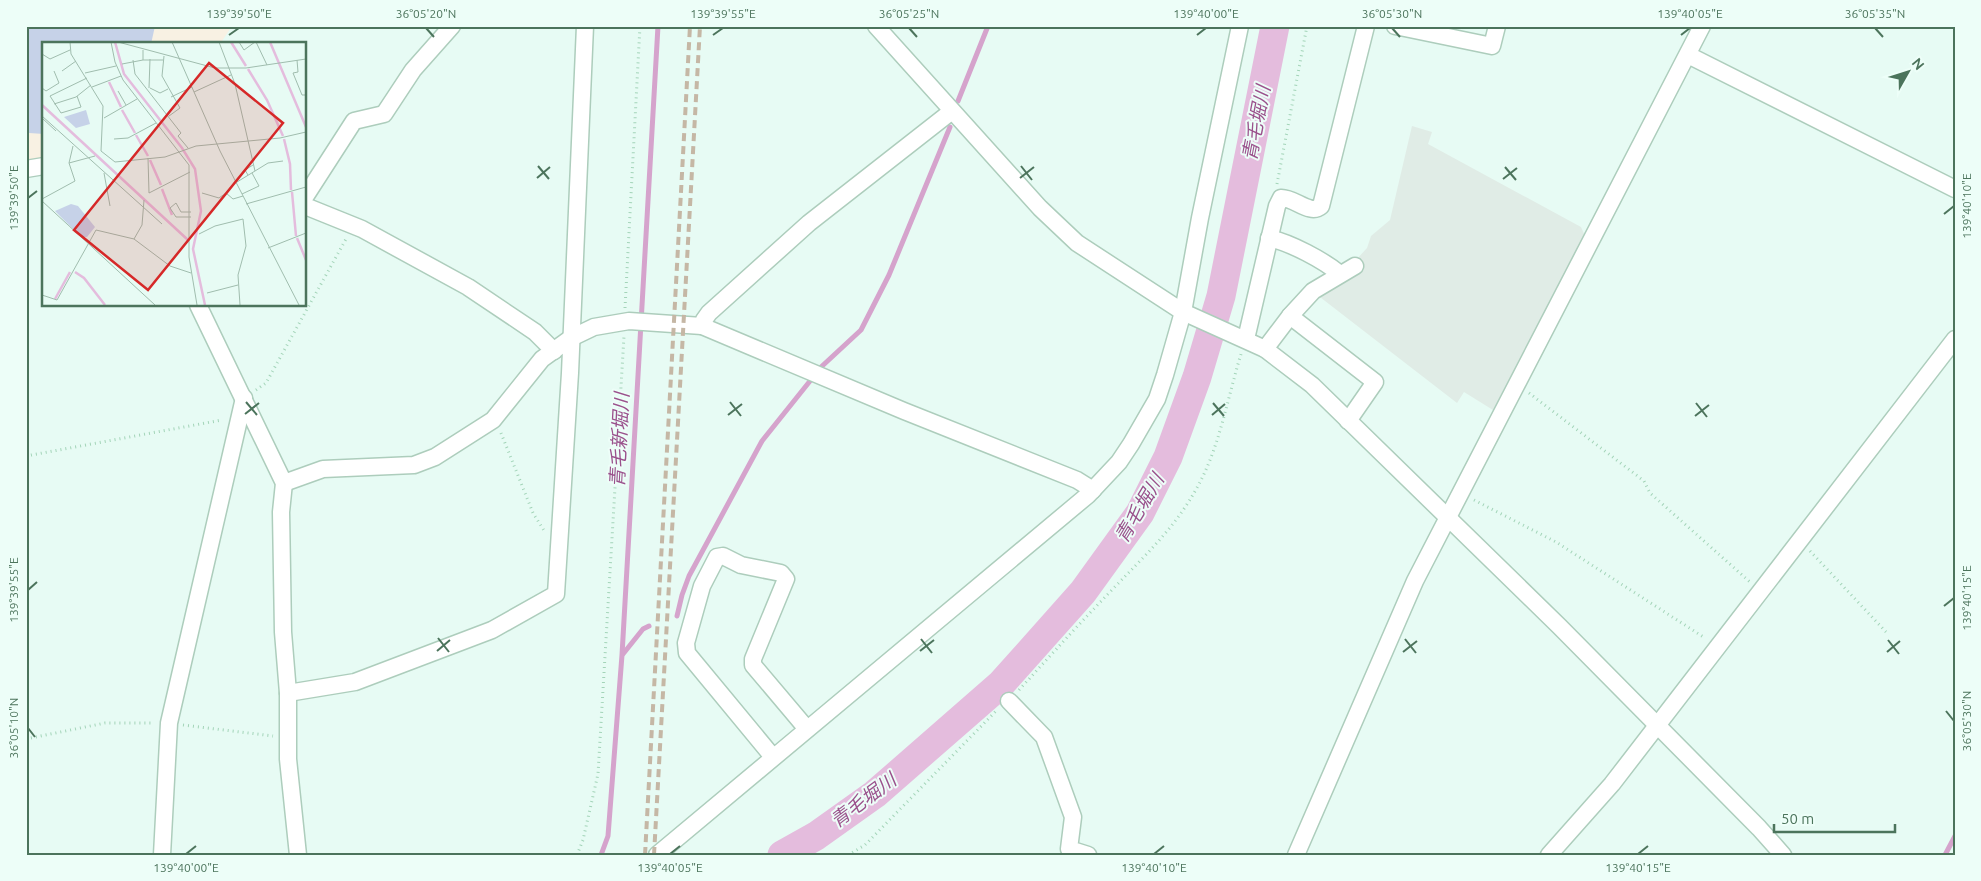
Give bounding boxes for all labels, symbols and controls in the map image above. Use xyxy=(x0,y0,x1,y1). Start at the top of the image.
text: 139°39'50"E xyxy=(206,7,272,20)
text: 36°05'20"N xyxy=(396,7,456,20)
text: 139°39'55"E xyxy=(690,7,756,20)
text: 36°05'25"N xyxy=(879,7,939,20)
text: 139°40'00"E xyxy=(1173,7,1239,20)
text: 36°05'30"N xyxy=(1362,7,1422,20)
text: 139°40'05"E xyxy=(1657,7,1723,20)
text: 36°05'35"N xyxy=(1845,7,1905,20)
inset map xyxy=(42,42,306,306)
north arrow xyxy=(1884,48,1934,98)
text: N xyxy=(1909,55,1928,73)
water label: 青毛堀川 xyxy=(1238,82,1274,162)
text: 139°39'50"E xyxy=(7,165,20,231)
text: 139°40'10"E xyxy=(1960,173,1973,239)
water label: 青毛新堀川 xyxy=(606,390,633,488)
water label: 青毛堀川 xyxy=(1110,468,1169,546)
text: 139°39'55"E xyxy=(7,557,20,623)
text: 139°40'15"E xyxy=(1960,565,1973,631)
text: 36°05'30"N xyxy=(1960,691,1973,751)
text: 36°05'10"N xyxy=(7,698,20,758)
water label: 青毛堀川 xyxy=(826,767,902,832)
scale bar xyxy=(1774,801,1895,833)
text: 50 m xyxy=(1781,810,1814,827)
text: 139°40'00"E xyxy=(153,861,219,874)
text: 139°40'05"E xyxy=(637,861,703,874)
text: 139°40'10"E xyxy=(1121,861,1187,874)
text: 139°40'15"E xyxy=(1605,861,1671,874)

